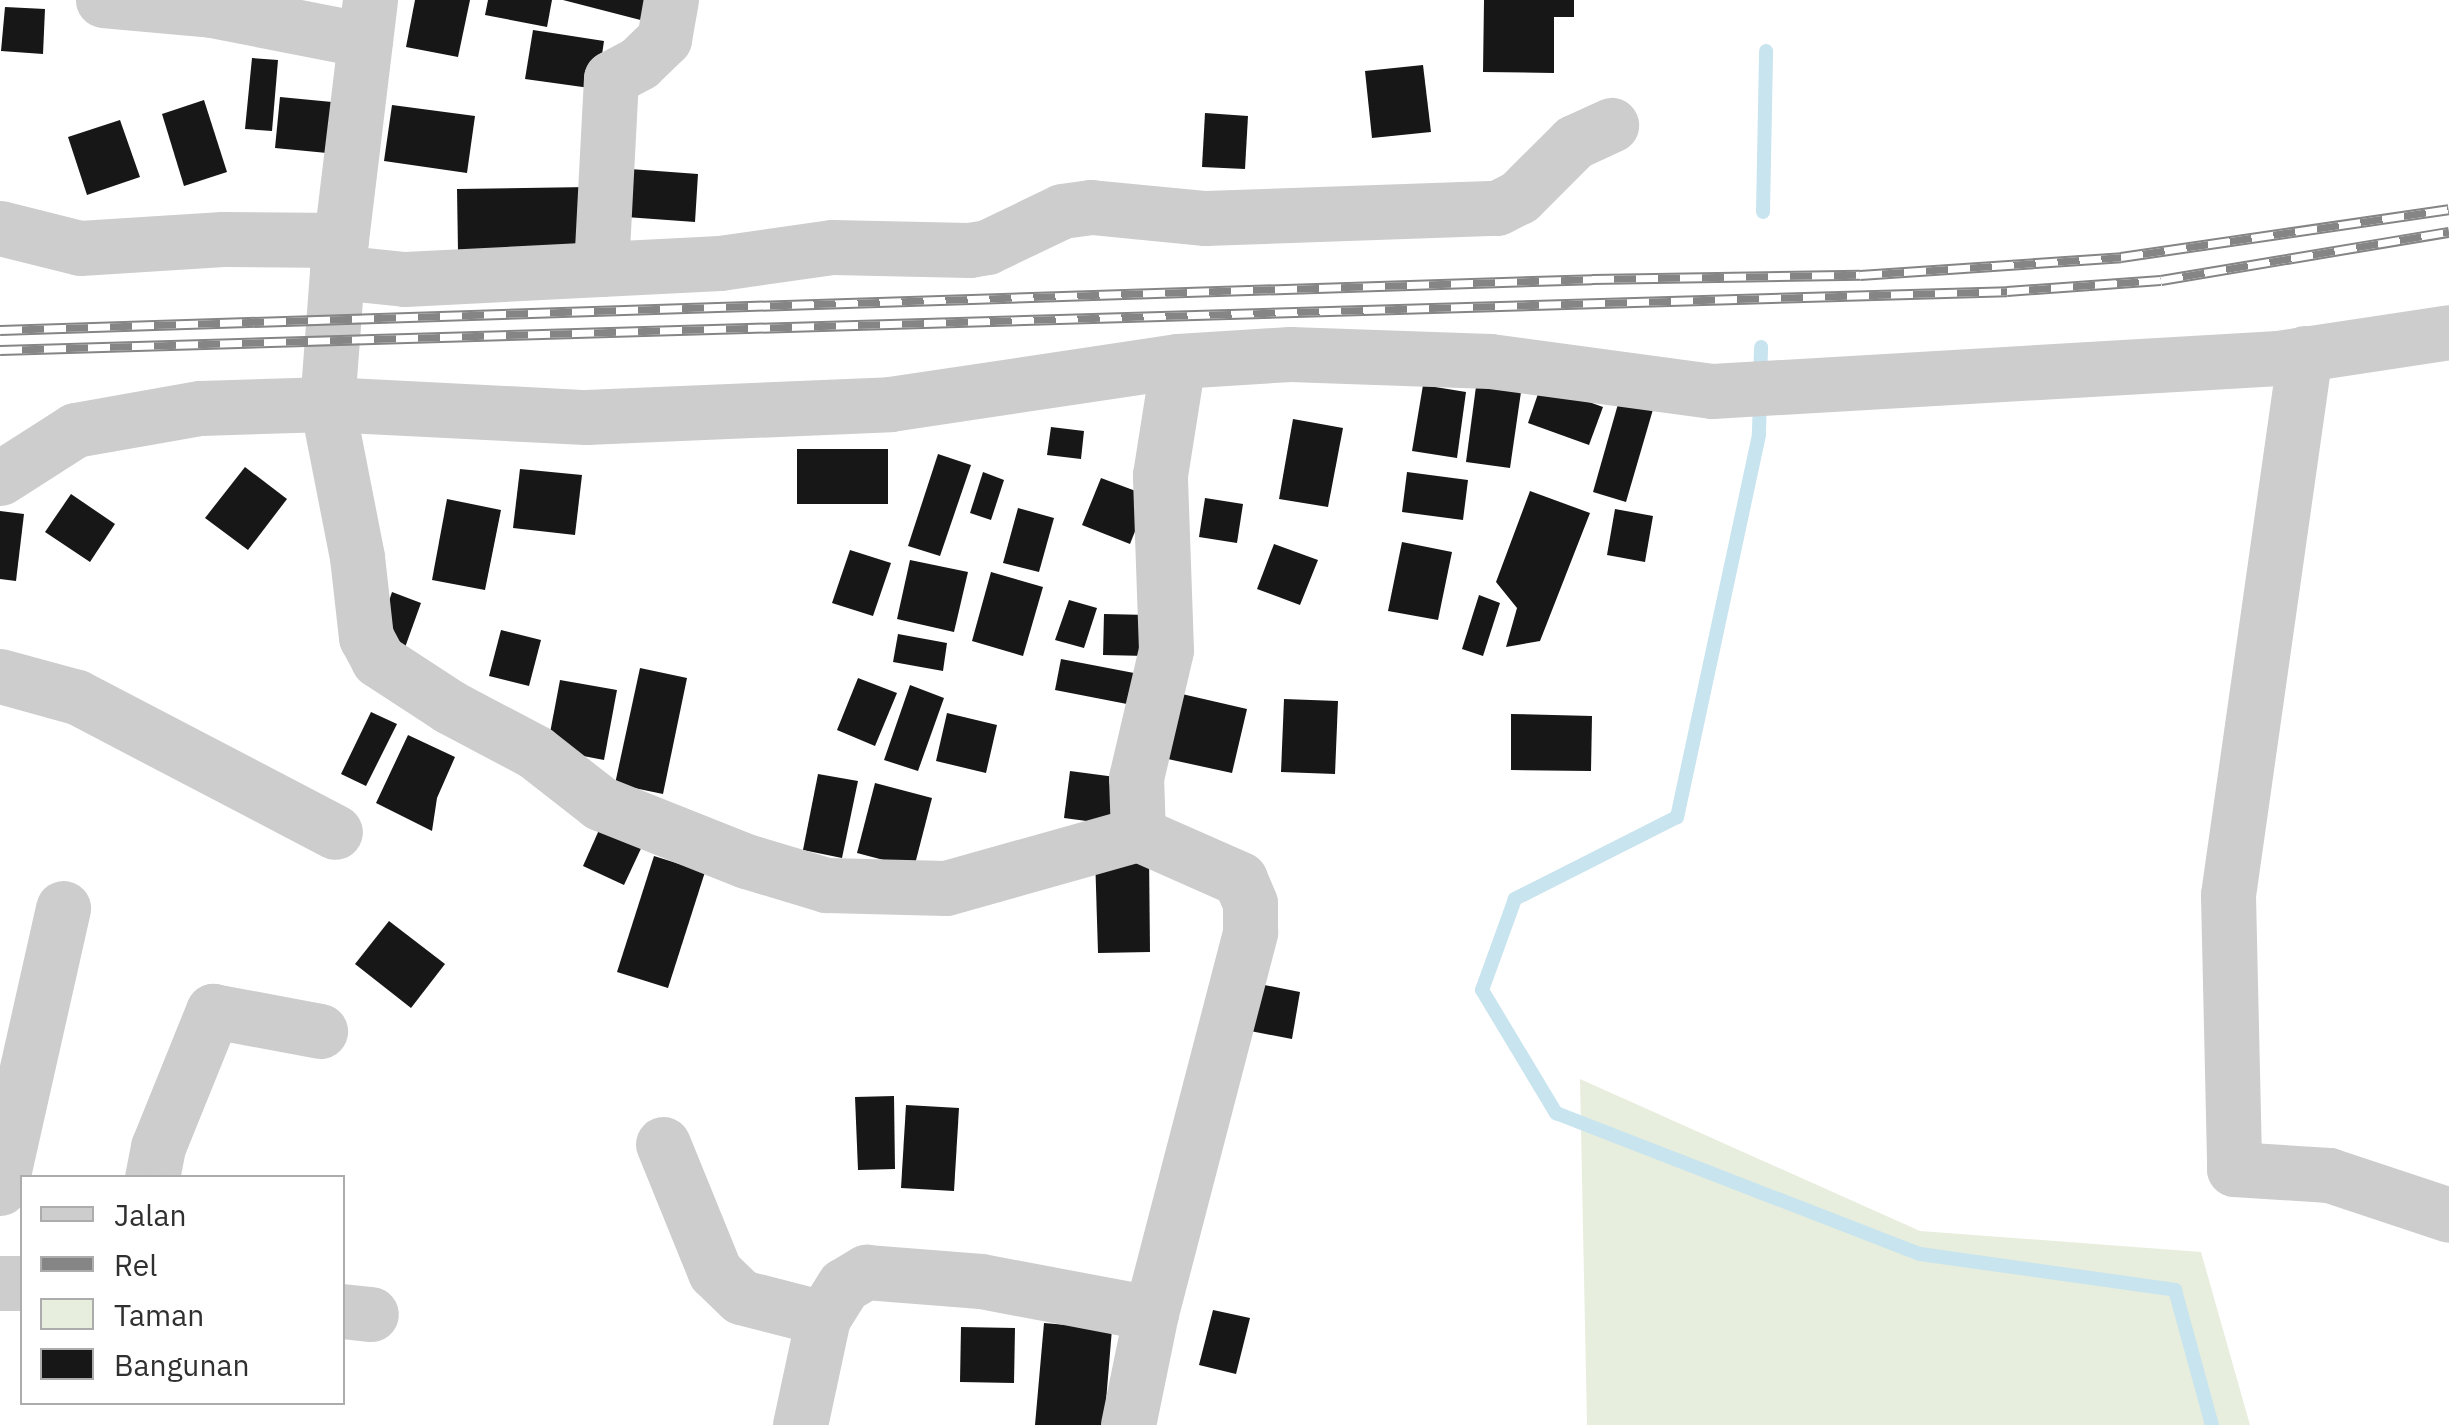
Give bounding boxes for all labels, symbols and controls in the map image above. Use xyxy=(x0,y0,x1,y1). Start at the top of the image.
legend xyxy=(20,1175,345,1405)
text: Jalan xyxy=(114,1195,187,1234)
text: Rel xyxy=(114,1245,157,1284)
text: Taman xyxy=(114,1295,204,1334)
text: Bangunan xyxy=(114,1345,250,1384)

